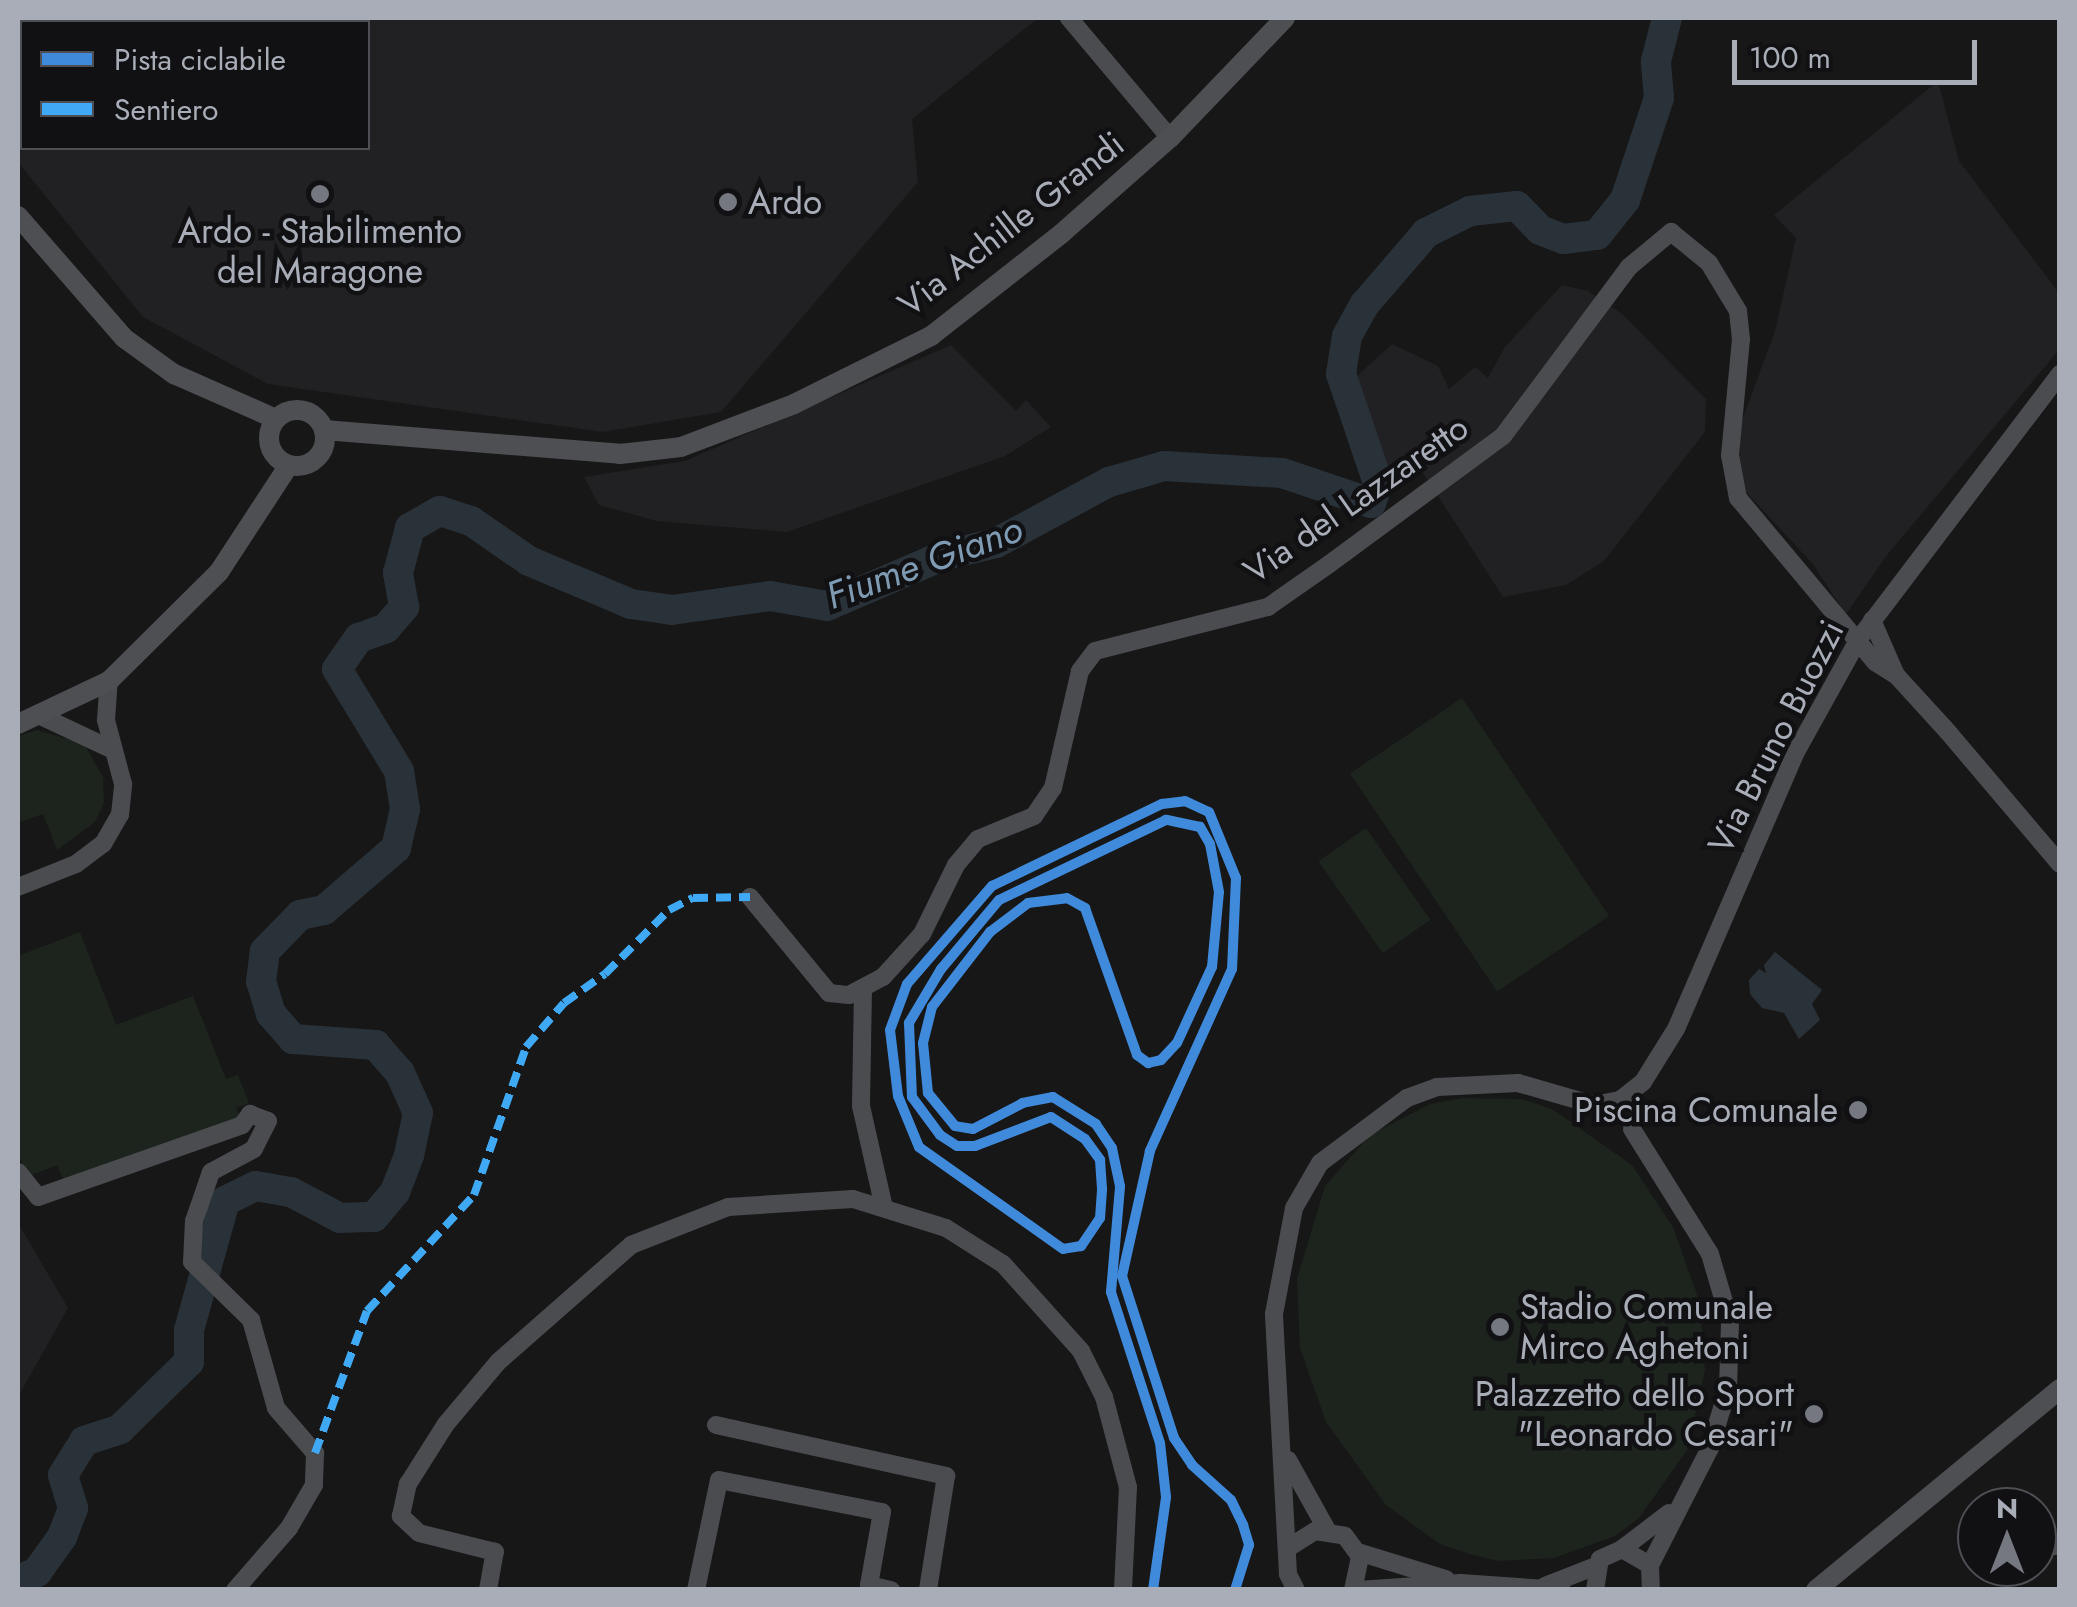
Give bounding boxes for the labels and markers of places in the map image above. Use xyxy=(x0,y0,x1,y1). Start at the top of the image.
place label: Ardo xyxy=(748,181,822,223)
marker: Ardo - Stabilimento del Maragone xyxy=(309,183,331,205)
marker: Ardo xyxy=(717,191,739,213)
place label: Ardo - Stabilimento del Maragone xyxy=(178,210,462,292)
place label: Piscina Comunale xyxy=(1574,1089,1838,1131)
marker: Piscina Comunale xyxy=(1847,1099,1869,1121)
place label: Stadio Comunale Mirco Aghetoni xyxy=(1520,1286,1773,1368)
marker: Stadio Comunale Mirco Aghetoni xyxy=(1489,1316,1511,1338)
place label: Palazzetto dello Sport "Leonardo Cesari" xyxy=(1475,1373,1794,1455)
marker: Palazzetto dello Sport "Leonardo Cesari" xyxy=(1803,1403,1825,1425)

